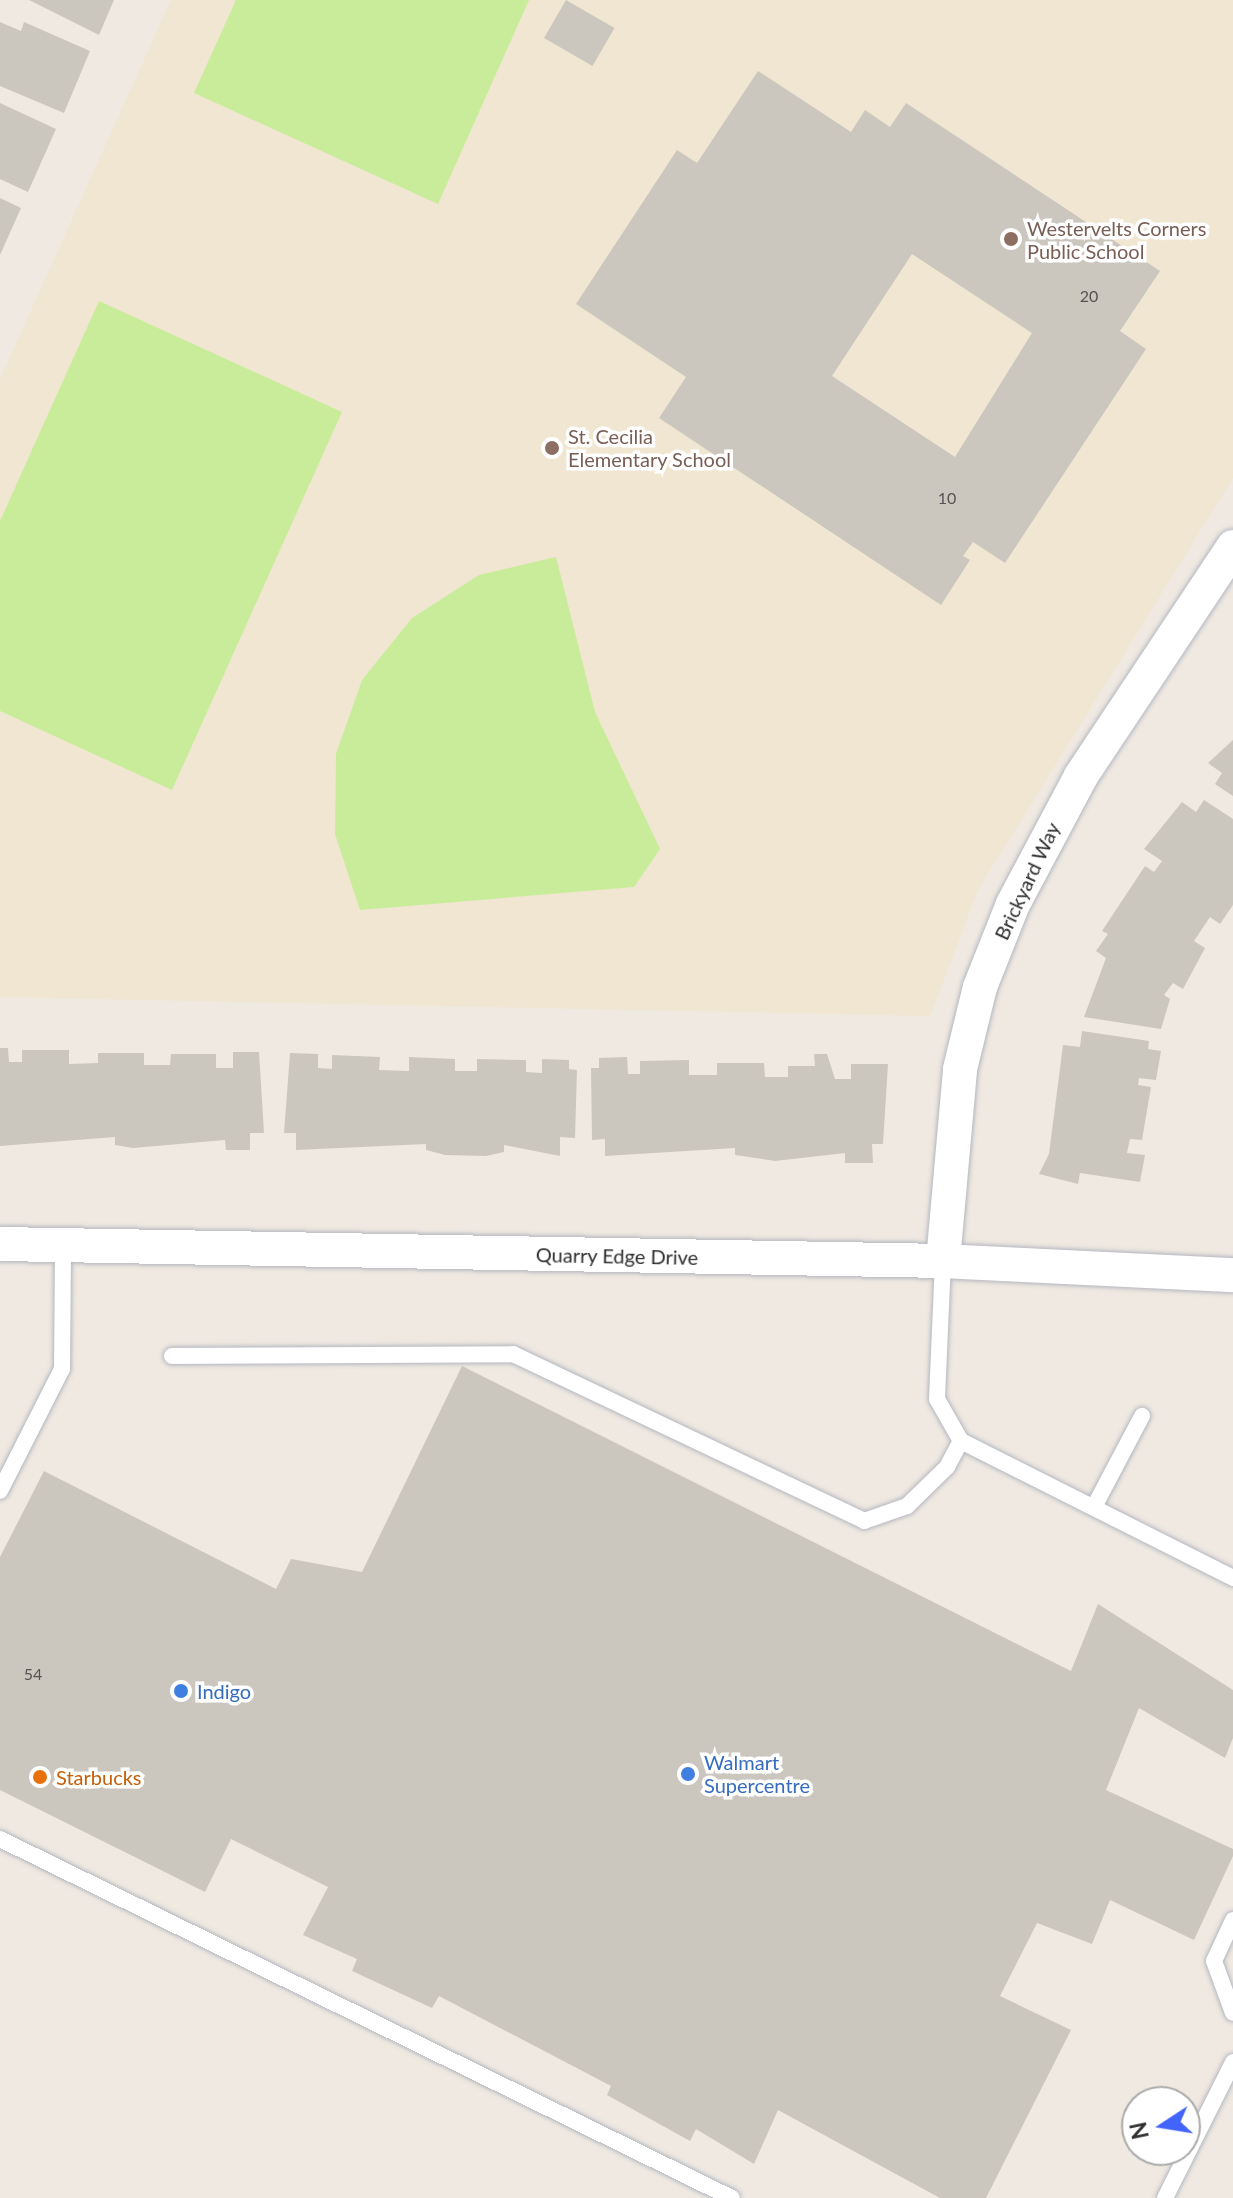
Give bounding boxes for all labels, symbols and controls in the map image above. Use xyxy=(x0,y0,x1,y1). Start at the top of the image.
place label: Westervelts Corners Public School xyxy=(1027,216,1206,263)
marker: Westervelts Corners Public School xyxy=(1002,230,1020,248)
house number: 20 xyxy=(1080,286,1098,306)
place label: St. Cecilia Elementary School xyxy=(568,424,731,471)
marker: St. Cecilia Elementary School xyxy=(543,439,561,457)
house number: 10 xyxy=(938,488,956,508)
street label: Brickyard Way xyxy=(989,818,1065,944)
street label: Quarry Edge Drive xyxy=(535,1243,699,1269)
house number: 54 xyxy=(24,1664,42,1684)
place label: Indigo xyxy=(197,1679,251,1703)
marker: Indigo xyxy=(172,1682,190,1700)
place label: Walmart Supercentre xyxy=(704,1750,810,1797)
place label: Starbucks xyxy=(56,1765,142,1789)
marker: Walmart Supercentre xyxy=(679,1765,697,1783)
marker: Starbucks xyxy=(31,1768,49,1786)
north arrow xyxy=(1121,2086,1201,2166)
text: N xyxy=(1124,2120,1154,2142)

